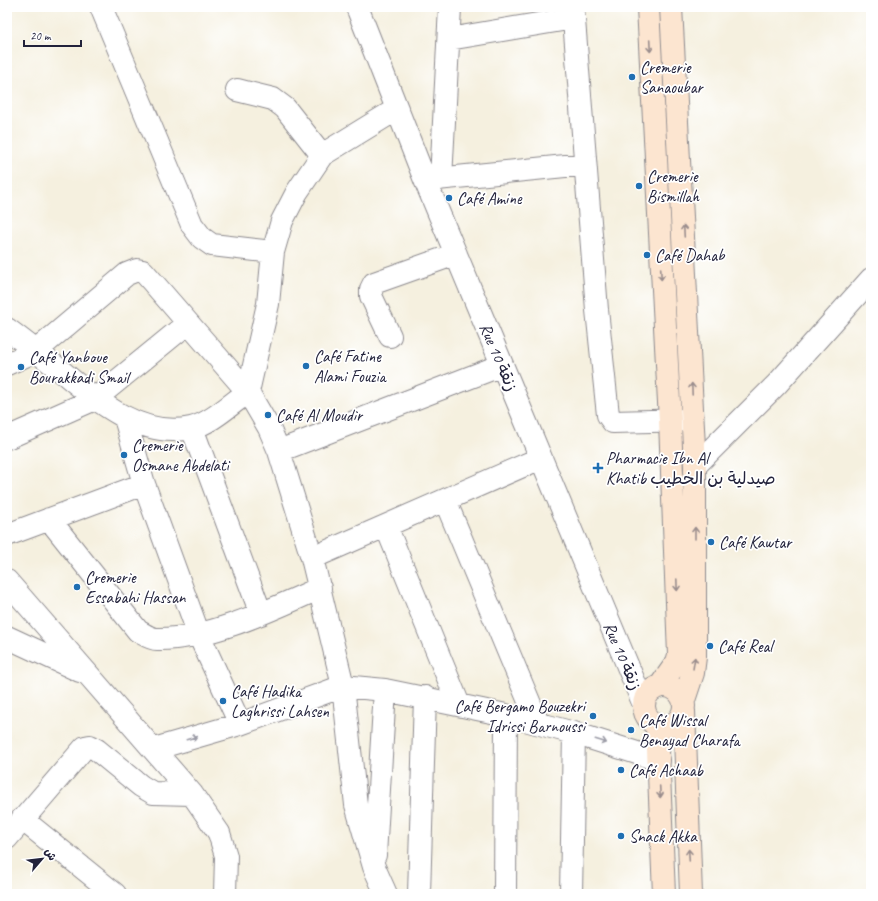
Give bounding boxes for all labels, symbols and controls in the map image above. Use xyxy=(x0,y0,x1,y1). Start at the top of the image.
scale bar xyxy=(24,22,81,48)
text: 20 m xyxy=(30,28,52,44)
one-way arrow xyxy=(646,39,653,52)
place label: Cremerie Sanaoubar xyxy=(640,57,704,98)
marker: Cremerie Sanaoubar xyxy=(627,72,637,82)
place label: Cremerie Bismillah xyxy=(647,166,700,207)
marker: Cremerie Bismillah xyxy=(634,181,644,191)
place label: Café Amine xyxy=(457,188,523,209)
marker: Café Amine xyxy=(444,193,454,203)
one-way arrow xyxy=(680,225,687,238)
place label: Café Dahab xyxy=(655,245,726,266)
marker: Café Dahab xyxy=(642,250,652,260)
one-way arrow xyxy=(658,267,665,280)
street label: Rue 10 زنقة xyxy=(475,320,522,394)
place label: Café Fatine Alami Fouzia xyxy=(314,346,388,387)
place label: Café Yanboue Bourakkadi Smail xyxy=(29,347,132,388)
marker: Café Fatine Alami Fouzia xyxy=(301,361,311,371)
marker: Café Yanboue Bourakkadi Smail xyxy=(16,362,26,372)
one-way arrow xyxy=(688,383,696,396)
place label: Café Al Moudir xyxy=(276,405,364,426)
marker: Café Al Moudir xyxy=(263,410,273,420)
place label: Cremerie Osmane Abdelati xyxy=(132,435,231,476)
place label: Pharmacie Ibn Al Khatib صيدلية بن الخطيب xyxy=(606,448,775,489)
marker: Cremerie Osmane Abdelati xyxy=(119,450,129,460)
marker: Pharmacie Ibn Al Khatib صيدلية بن الخطيب xyxy=(593,463,603,473)
one-way arrow xyxy=(691,527,699,540)
place label: Café Kawtar xyxy=(719,532,793,553)
marker: Café Kawtar xyxy=(706,537,716,547)
place label: Cremerie Essabahi Hassan xyxy=(85,567,187,608)
one-way arrow xyxy=(673,578,680,591)
marker: Cremerie Essabahi Hassan xyxy=(72,582,82,592)
street label: Rue 10 زنقة xyxy=(599,619,646,693)
place label: Café Real xyxy=(718,636,775,657)
marker: Café Real xyxy=(705,641,715,651)
one-way arrow xyxy=(690,657,698,670)
place label: Café Hadika Laghrissi Lahsen xyxy=(231,681,329,722)
marker: Café Hadika Laghrissi Lahsen xyxy=(218,696,228,706)
place label: Café Bergamo Bouzekri Idrissi Barnoussi xyxy=(454,696,588,737)
place label: Café Wissal Benayad Charafa xyxy=(639,710,742,751)
marker: Café Bergamo Bouzekri Idrissi Barnoussi xyxy=(588,711,598,721)
marker: Café Wissal Benayad Charafa xyxy=(626,725,636,735)
one-way arrow xyxy=(185,734,198,741)
one-way arrow xyxy=(594,738,607,745)
place label: Café Achaab xyxy=(629,760,705,781)
marker: Café Achaab xyxy=(616,765,626,775)
one-way arrow xyxy=(657,785,664,798)
place label: Snack Akka xyxy=(629,826,698,847)
marker: Snack Akka xyxy=(616,831,626,841)
north arrow xyxy=(22,839,62,879)
text: ش xyxy=(42,846,60,863)
one-way arrow xyxy=(685,849,693,862)

